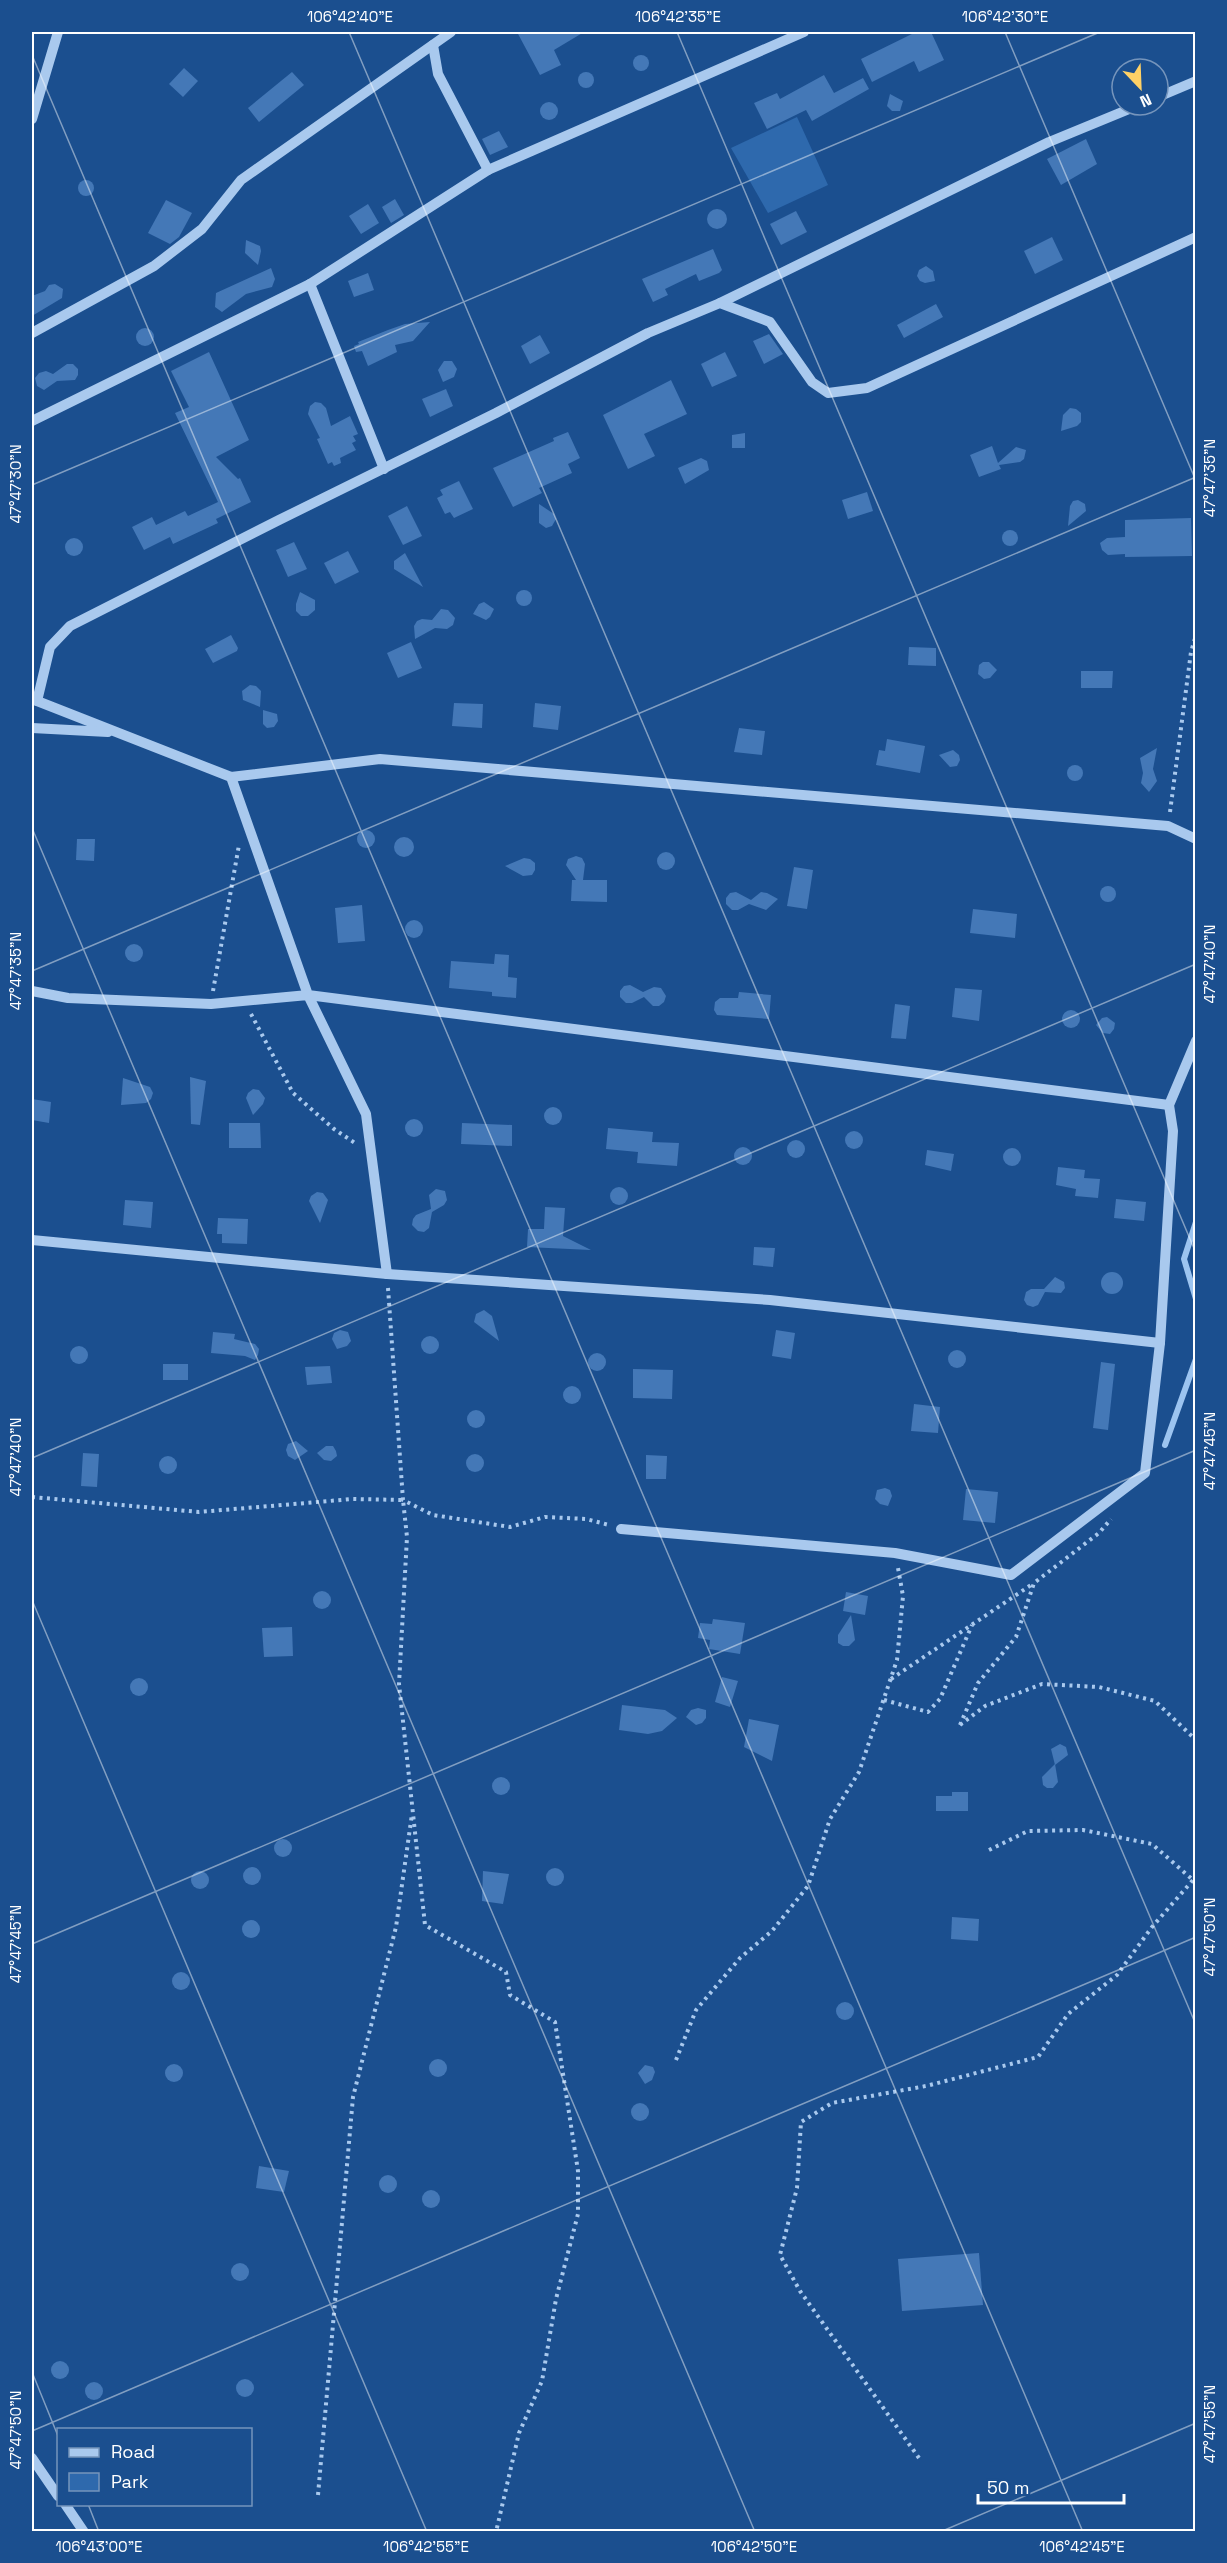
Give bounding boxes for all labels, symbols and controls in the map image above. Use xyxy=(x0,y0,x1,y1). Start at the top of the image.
text: 106°42'40"E xyxy=(307,7,393,26)
text: 106°42'35"E xyxy=(635,7,721,26)
text: 106°42'30"E xyxy=(962,7,1048,26)
north arrow xyxy=(1110,57,1170,117)
text: N xyxy=(1137,89,1155,112)
text: 47°47'35"N xyxy=(1200,439,1219,517)
text: 47°47'30"N xyxy=(6,444,25,524)
text: 47°47'40"N xyxy=(1200,925,1219,1003)
text: 47°47'35"N xyxy=(6,932,25,1010)
text: 47°47'45"N xyxy=(1200,1412,1219,1490)
text: 47°47'40"N xyxy=(6,1418,25,1496)
text: 47°47'50"N xyxy=(1200,1897,1219,1977)
text: 47°47'45"N xyxy=(6,1905,25,1983)
text: 47°47'55"N xyxy=(1200,2385,1219,2463)
text: 47°47'50"N xyxy=(6,2390,25,2470)
legend xyxy=(57,2428,252,2506)
text: Road xyxy=(111,2440,155,2463)
scale bar xyxy=(978,2467,1124,2505)
text: Park xyxy=(111,2470,149,2493)
text: 50 m xyxy=(987,2476,1029,2499)
text: 106°43'00"E xyxy=(55,2537,143,2556)
text: 106°42'55"E xyxy=(383,2537,469,2556)
text: 106°42'50"E xyxy=(711,2537,797,2556)
text: 106°42'45"E xyxy=(1039,2537,1125,2556)

